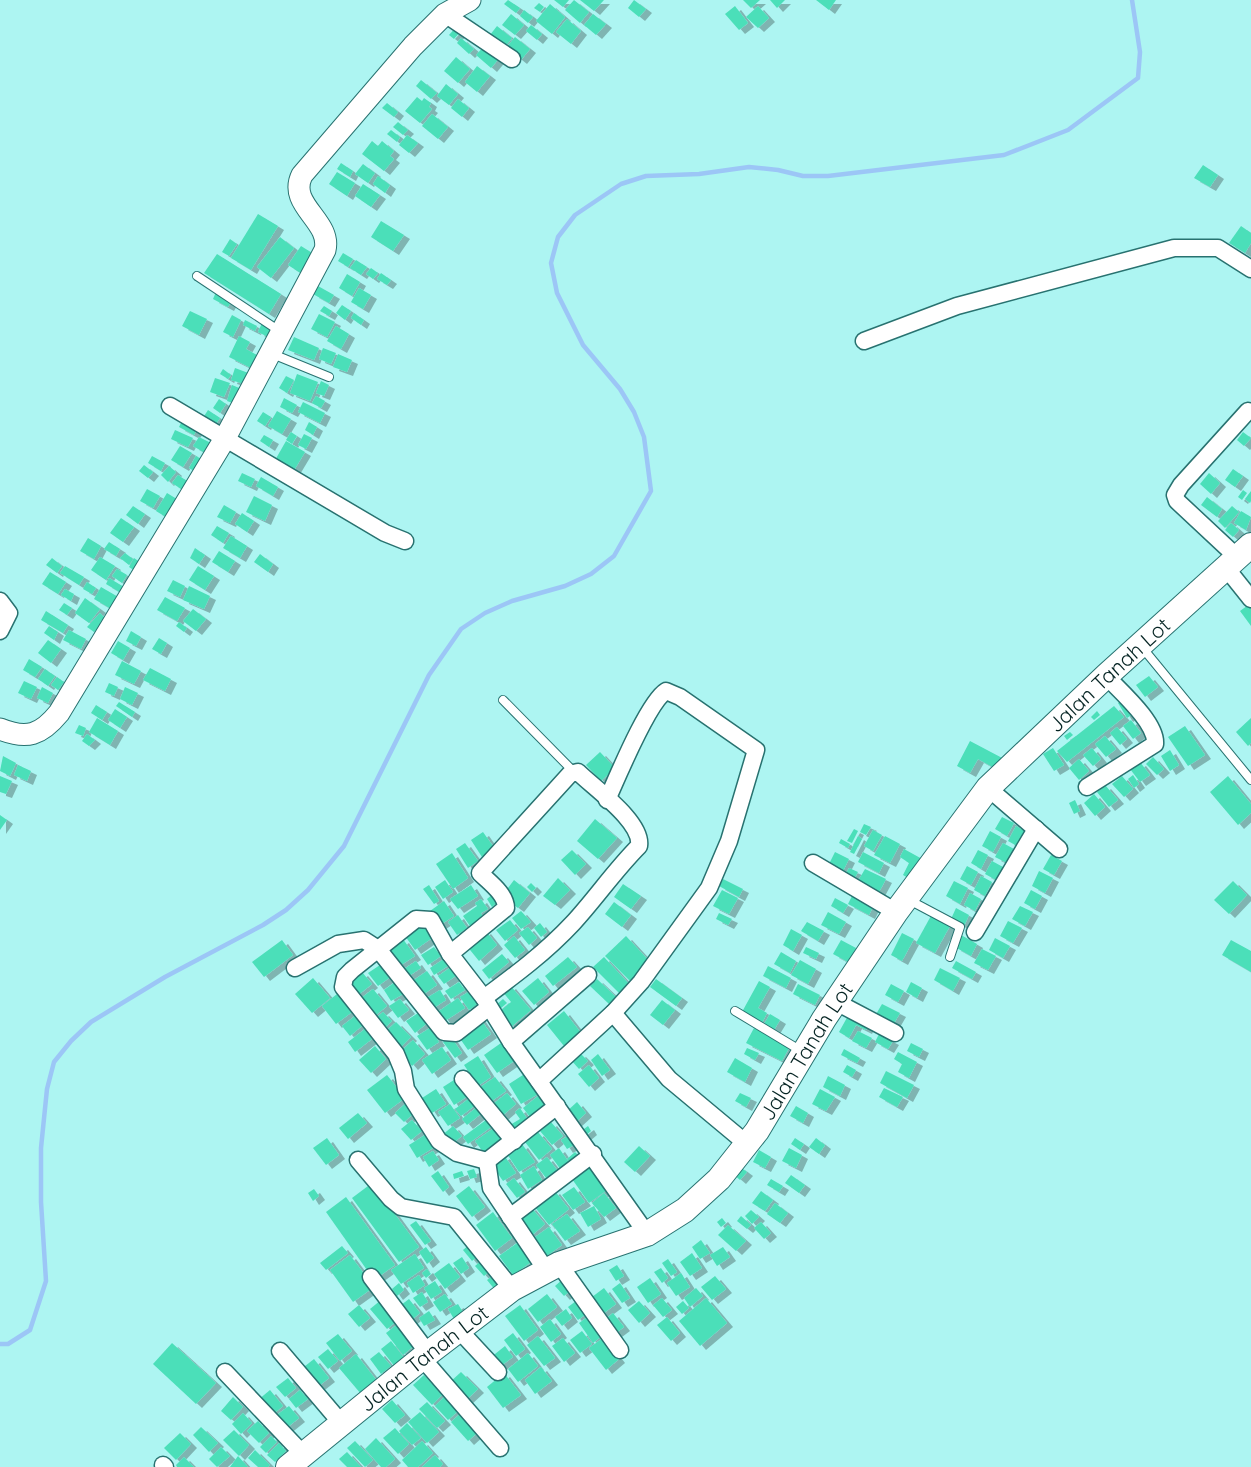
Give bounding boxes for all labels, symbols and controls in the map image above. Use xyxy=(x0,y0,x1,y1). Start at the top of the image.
street label: Jalan Tanah Lot xyxy=(1042,612,1175,737)
street label: Jalan Tanah Lot xyxy=(754,977,858,1125)
street label: Jalan Tanah Lot xyxy=(354,1299,493,1417)

